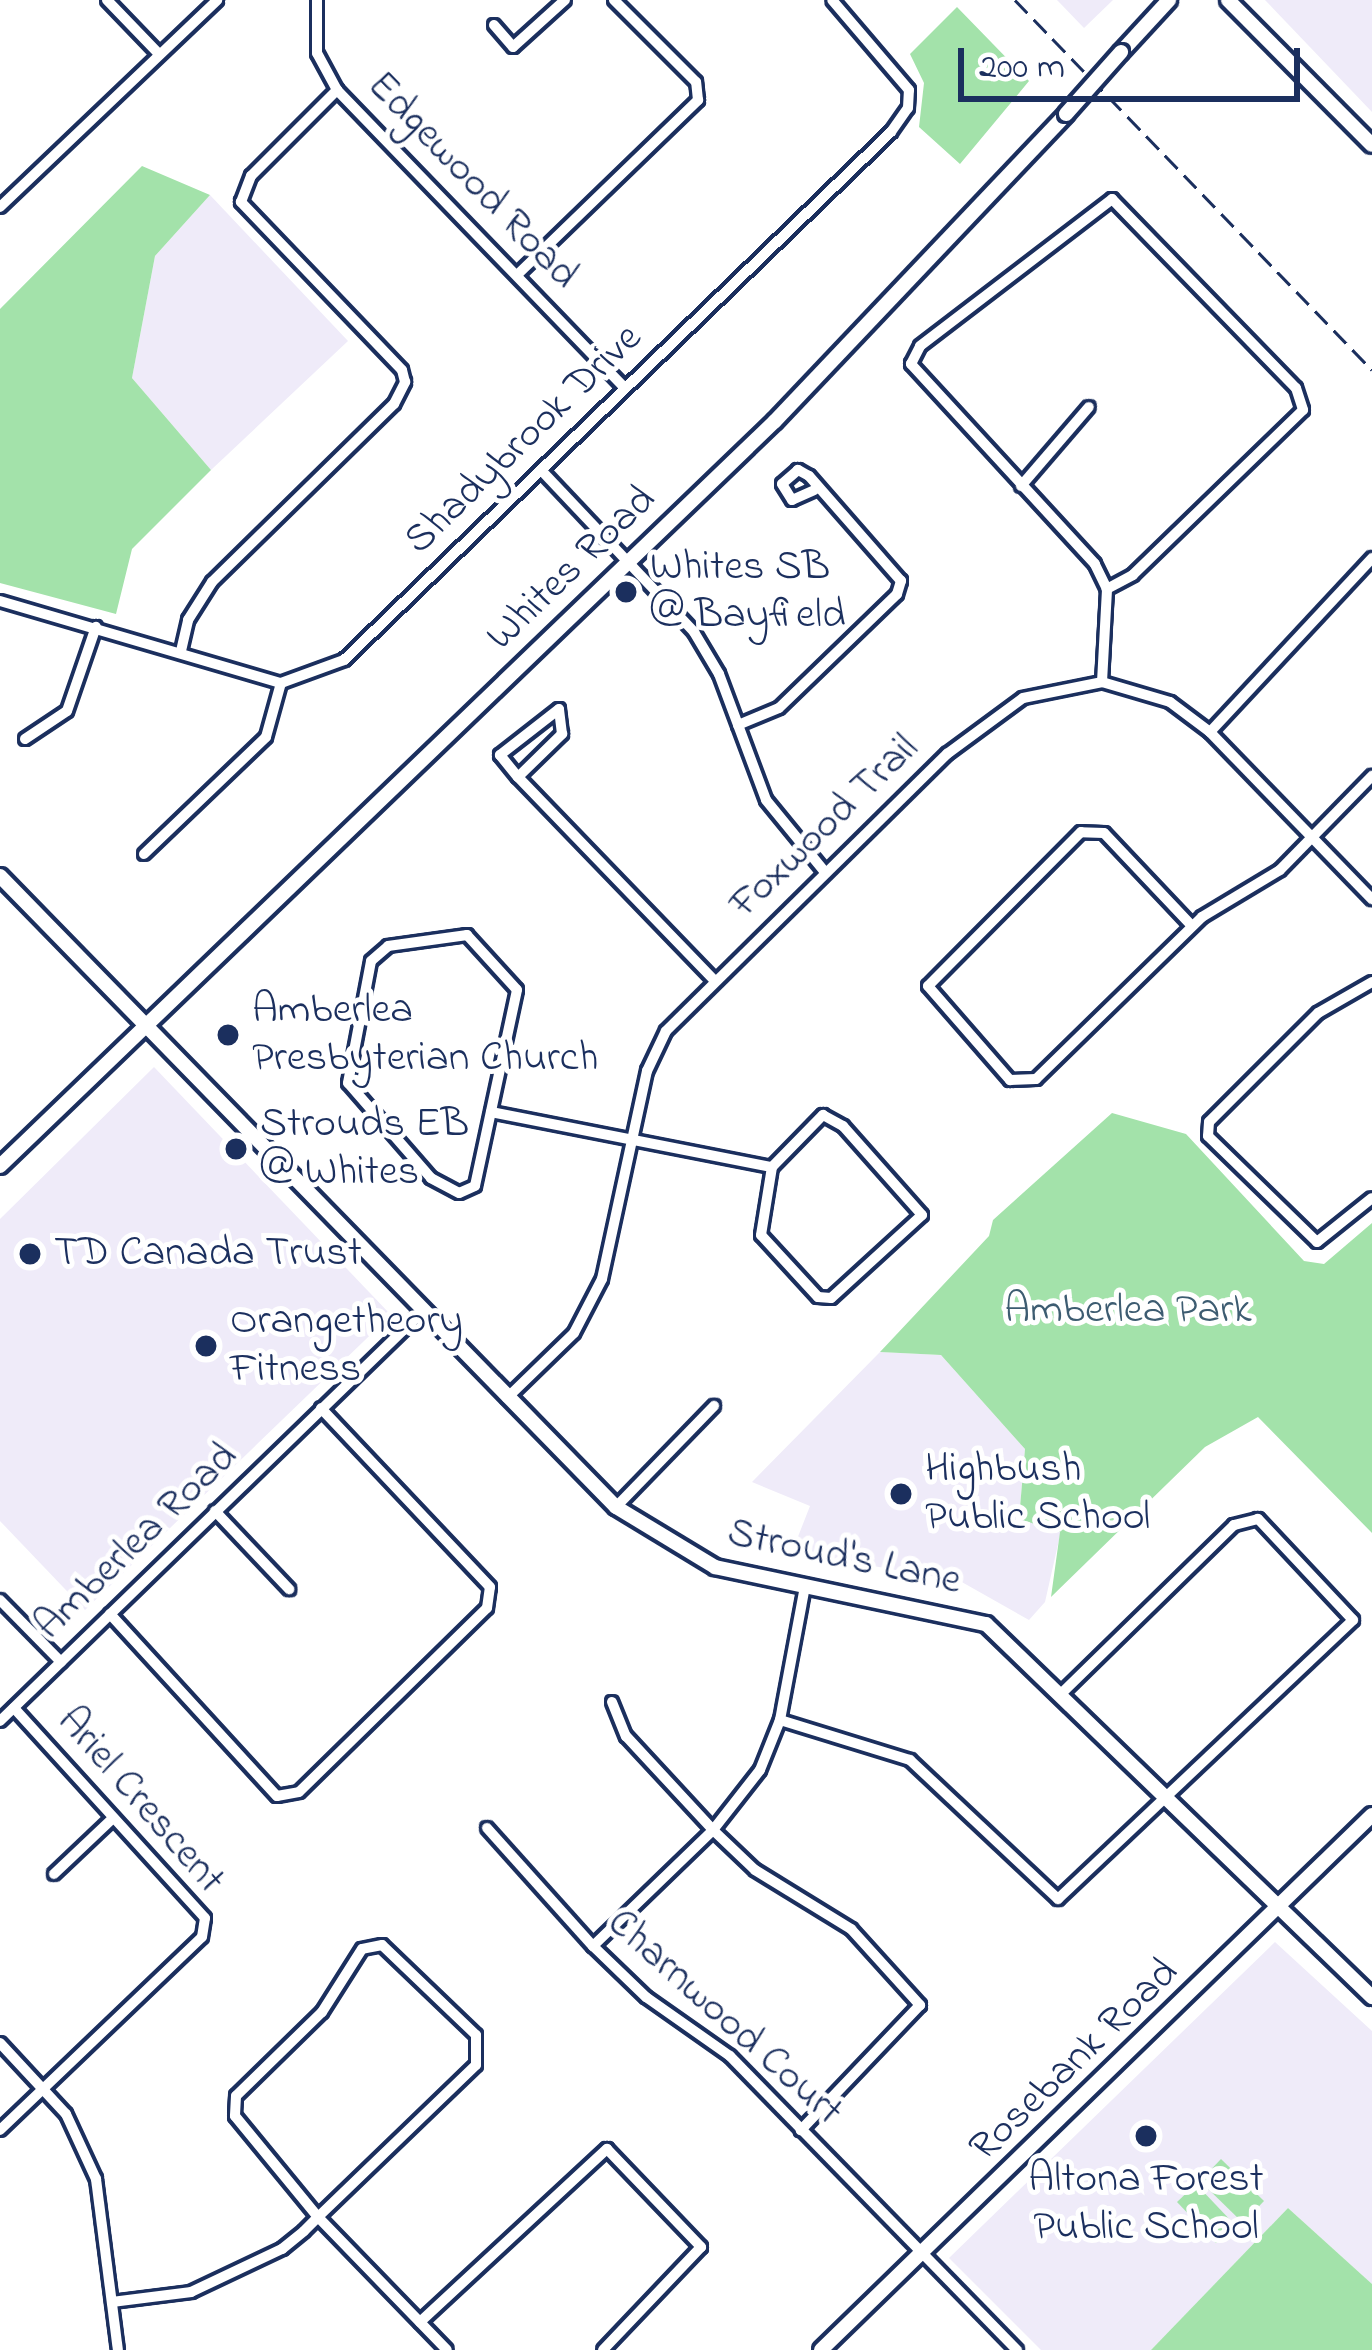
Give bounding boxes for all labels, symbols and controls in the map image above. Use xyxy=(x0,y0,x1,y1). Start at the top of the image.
scale bar xyxy=(964,24,1306,98)
text: 200 m xyxy=(979,42,1065,95)
street label: Edgewood Road xyxy=(356,62,588,300)
street label: Shadybrook Drive xyxy=(395,314,653,566)
street label: Whites Road xyxy=(477,476,667,662)
place label: Whites SB @ Bayfield xyxy=(650,543,846,642)
marker: Whites SB @ Bayfield xyxy=(613,579,639,605)
street label: Foxwood Trail xyxy=(720,724,930,930)
place label: Amberlea Presbyterian Church xyxy=(252,986,598,1084)
marker: Amberlea Presbyterian Church xyxy=(215,1022,241,1048)
place label: Strouds EB @ Whites xyxy=(260,1100,469,1198)
marker: Strouds EB @ Whites xyxy=(223,1136,249,1162)
place label: TD Canada Trust xyxy=(54,1229,362,1279)
marker: TD Canada Trust xyxy=(17,1241,43,1267)
park label: Amberlea Park xyxy=(1004,1286,1252,1336)
place label: Orangetheory Fitness xyxy=(230,1297,463,1396)
marker: Orangetheory Fitness xyxy=(193,1333,219,1359)
street label: Amberlea Road xyxy=(25,1433,249,1651)
place label: Highbush Public School xyxy=(925,1445,1150,1544)
marker: Highbush Public School xyxy=(888,1481,914,1507)
street label: Stroud's Lane xyxy=(723,1509,965,1607)
street label: Ariel Crescent xyxy=(45,1697,235,1905)
street label: Charnwood Court xyxy=(596,1899,852,2137)
street label: Rosebank Road xyxy=(960,1949,1190,2173)
marker: Altona Forest Public School xyxy=(1133,2123,1159,2149)
place label: Altona Forest Public School xyxy=(1028,2155,1264,2254)

